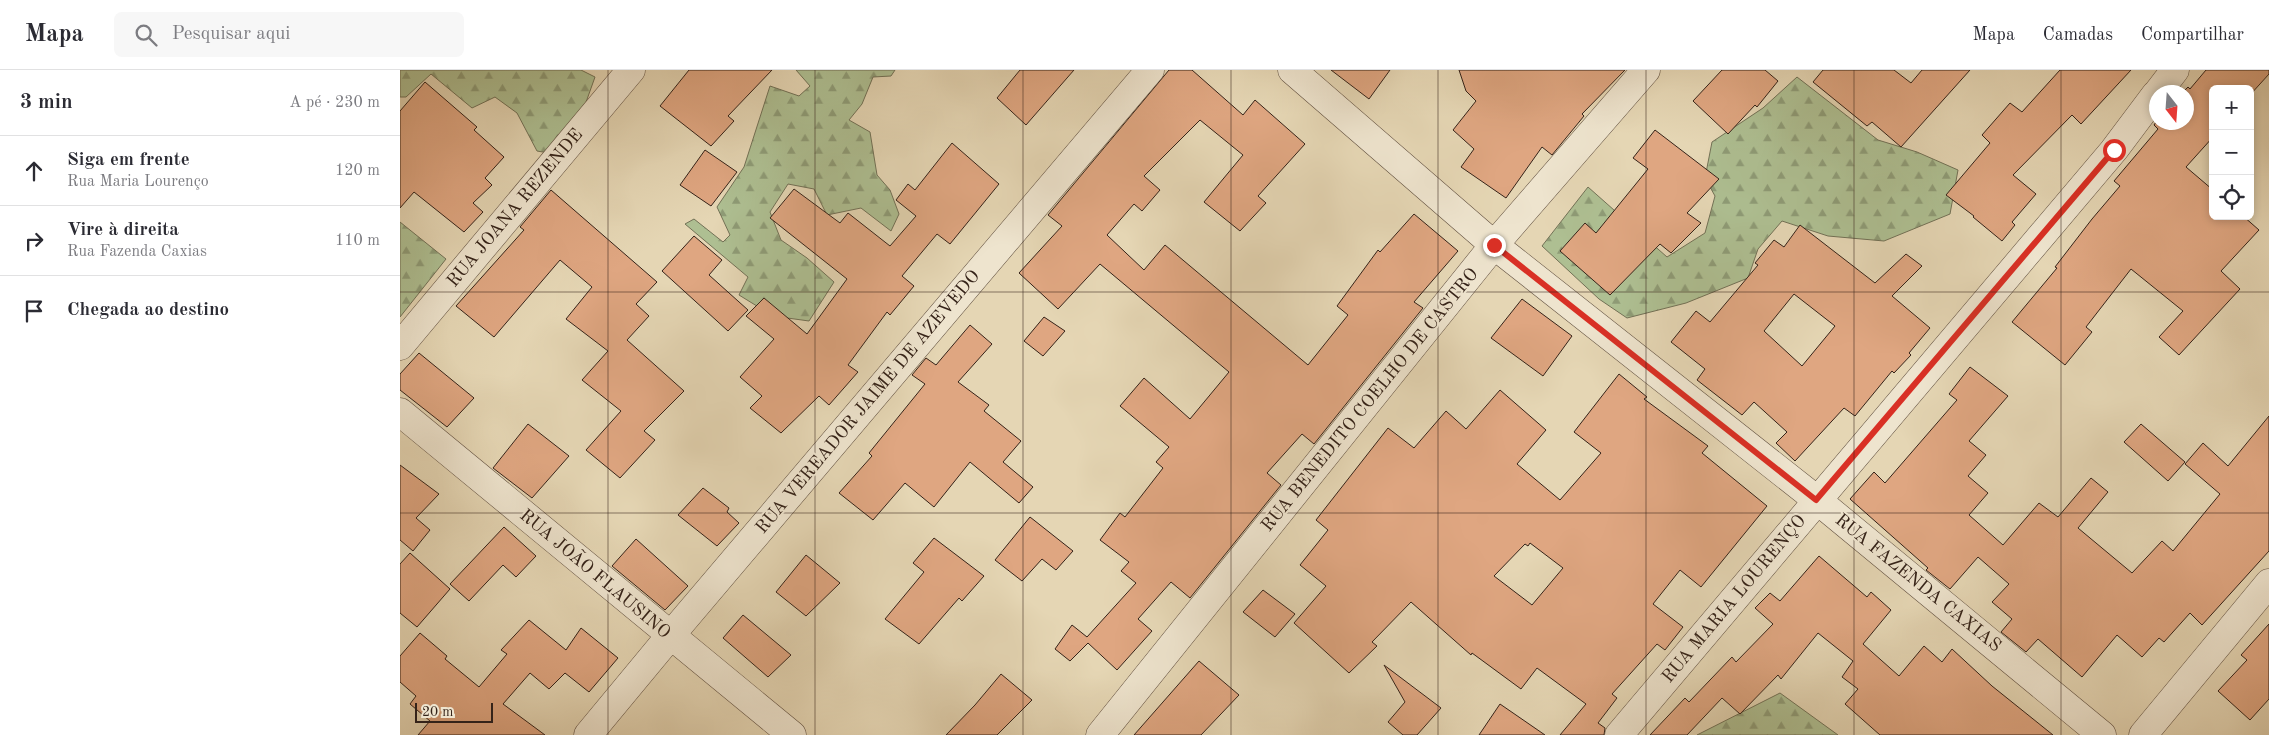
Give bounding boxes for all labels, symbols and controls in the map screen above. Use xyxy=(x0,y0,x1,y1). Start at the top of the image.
search box xyxy=(114,12,464,57)
icon: search xyxy=(132,21,160,49)
text: Mapa xyxy=(25,23,84,47)
text: Pesquisar aqui xyxy=(172,25,291,44)
text: Mapa xyxy=(1973,26,2015,44)
text: Camadas xyxy=(2043,26,2113,44)
text: Compartilhar xyxy=(2141,26,2244,44)
north arrow xyxy=(2149,85,2194,130)
map controls xyxy=(2209,85,2254,220)
button: + xyxy=(2209,85,2254,130)
text: 3 min xyxy=(20,92,73,113)
text: A pé · 230 m xyxy=(289,95,380,111)
street label: RUA JOANA REZENDE xyxy=(444,126,586,290)
button: − xyxy=(2209,130,2254,175)
route start xyxy=(2103,139,2126,162)
text: Siga em frente xyxy=(67,151,190,170)
icon: ahead xyxy=(20,157,48,185)
text: 120 m xyxy=(335,163,380,179)
text: Rua Maria Lourenço xyxy=(67,174,209,190)
button: locate xyxy=(2209,175,2254,220)
text: Vire à direita xyxy=(67,221,179,240)
icon: right xyxy=(20,227,48,255)
text: 110 m xyxy=(335,233,380,249)
route end xyxy=(1483,234,1506,257)
text: Rua Fazenda Caxias xyxy=(67,244,207,260)
street label: RUA BENEDITO COELHO DE CASTRO xyxy=(1258,265,1482,535)
street label: RUA VEREADOR JAIME DE AZEVEDO xyxy=(753,267,983,537)
icon: arrive xyxy=(20,297,48,325)
text: Chegada ao destino xyxy=(67,301,229,320)
street label: RUA JOÃO FLAUSINO xyxy=(516,503,676,642)
street label: RUA FAZENDA CAXIAS xyxy=(1832,511,2004,655)
street label: RUA MARIA LOURENÇO xyxy=(1659,512,1809,686)
scale bar xyxy=(415,700,492,723)
text: 20 m xyxy=(422,705,453,719)

